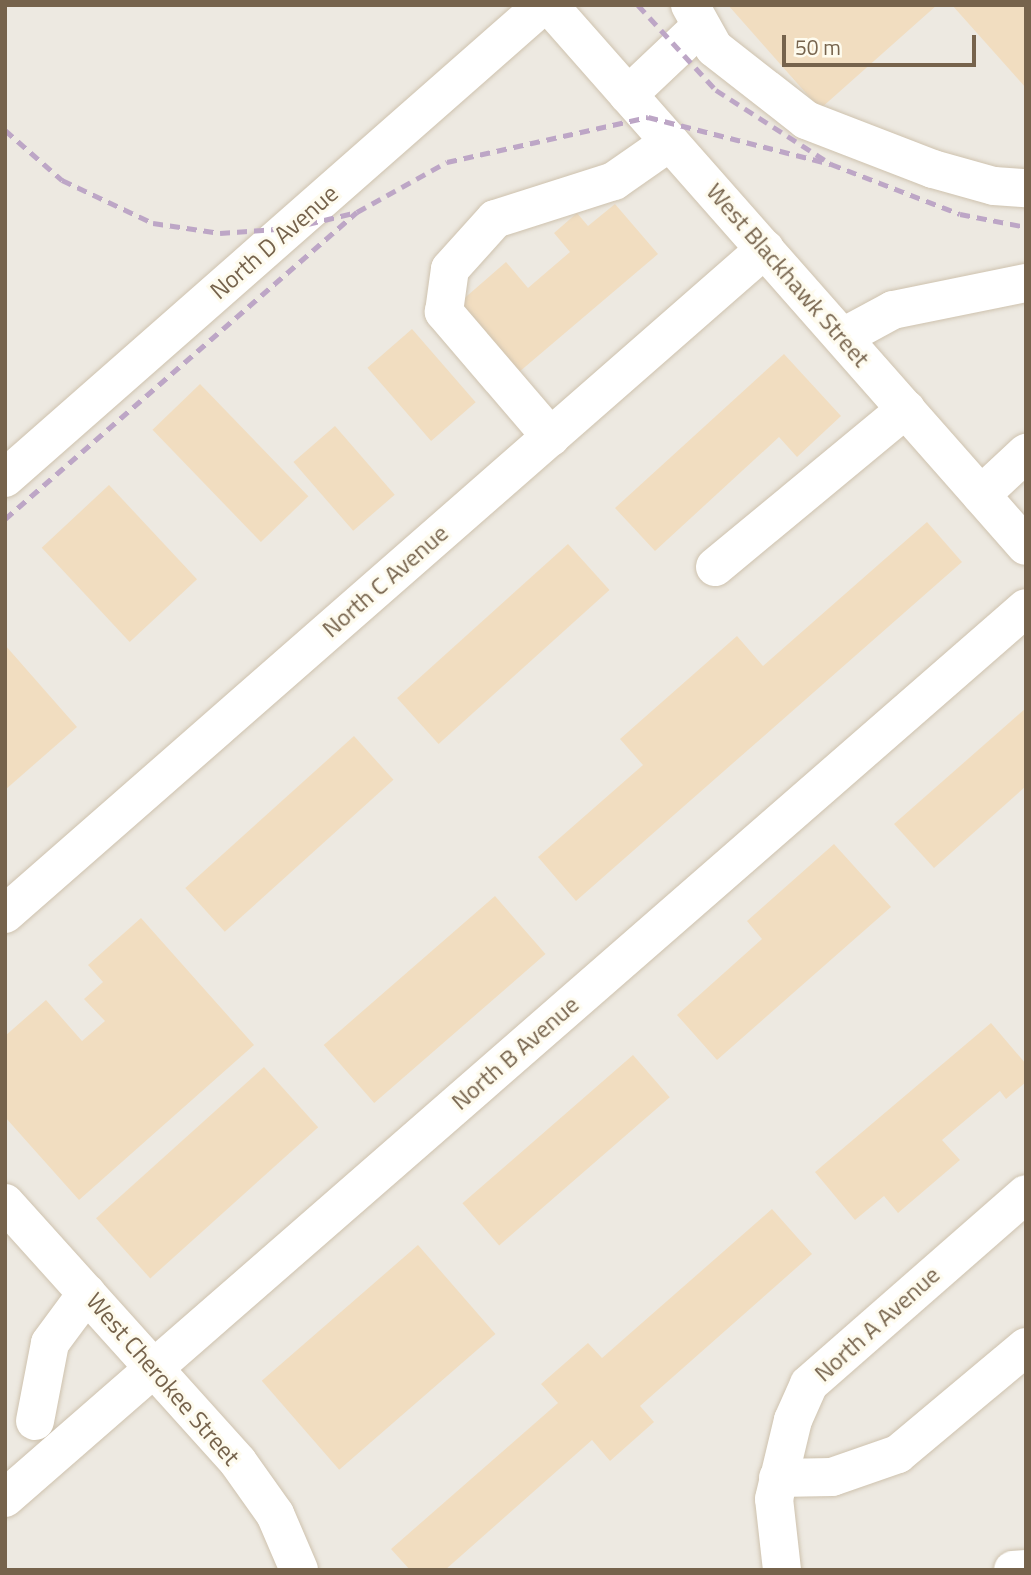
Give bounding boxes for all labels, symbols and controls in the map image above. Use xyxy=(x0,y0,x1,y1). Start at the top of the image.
scale bar xyxy=(786,21,980,65)
text: 50 m xyxy=(795,31,841,63)
street label: West Blackhawk Street xyxy=(700,177,876,373)
street label: North D Avenue xyxy=(204,179,344,305)
street label: North C Avenue xyxy=(316,519,454,643)
street label: North B Avenue xyxy=(446,990,584,1116)
street label: North A Avenue xyxy=(809,1260,945,1388)
street label: West Cherokee Street xyxy=(80,1287,246,1471)

